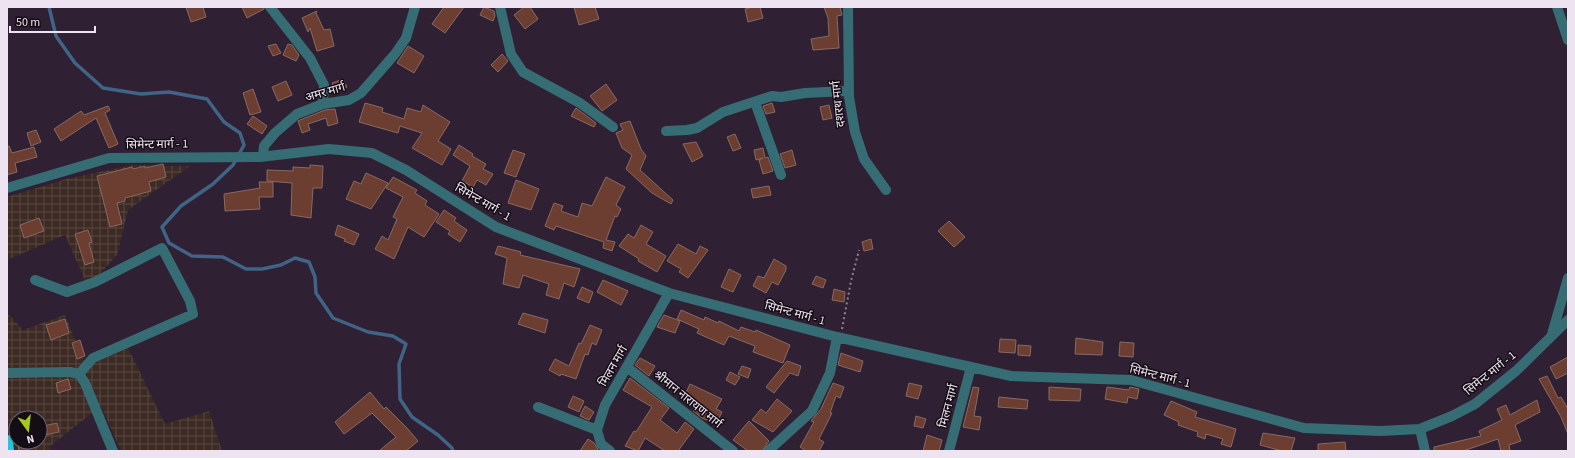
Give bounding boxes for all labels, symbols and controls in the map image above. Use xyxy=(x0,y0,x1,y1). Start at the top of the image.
scale bar xyxy=(10,8,95,34)
text: 50 m xyxy=(16,14,40,31)
street label: अमर मार्ग xyxy=(303,78,348,106)
street label: दशरथ मार्ग xyxy=(828,79,849,128)
street label: सिमेन्ट मार्ग - 1 xyxy=(126,135,188,154)
street label: सिमेन्ट मार्ग - 1 xyxy=(452,180,514,225)
street label: सिमेन्ट मार्ग - 1 xyxy=(763,297,827,330)
street label: मिलन मार्ग xyxy=(595,342,632,390)
street label: सिमेन्ट मार्ग - 1 xyxy=(1461,347,1520,400)
street label: सिमेन्ट मार्ग - 1 xyxy=(1128,361,1192,392)
street label: श्रीमान नारायण मार्ग xyxy=(650,366,726,433)
street label: मिलन मार्ग xyxy=(935,381,963,430)
north arrow xyxy=(8,410,48,450)
text: N xyxy=(25,431,36,447)

